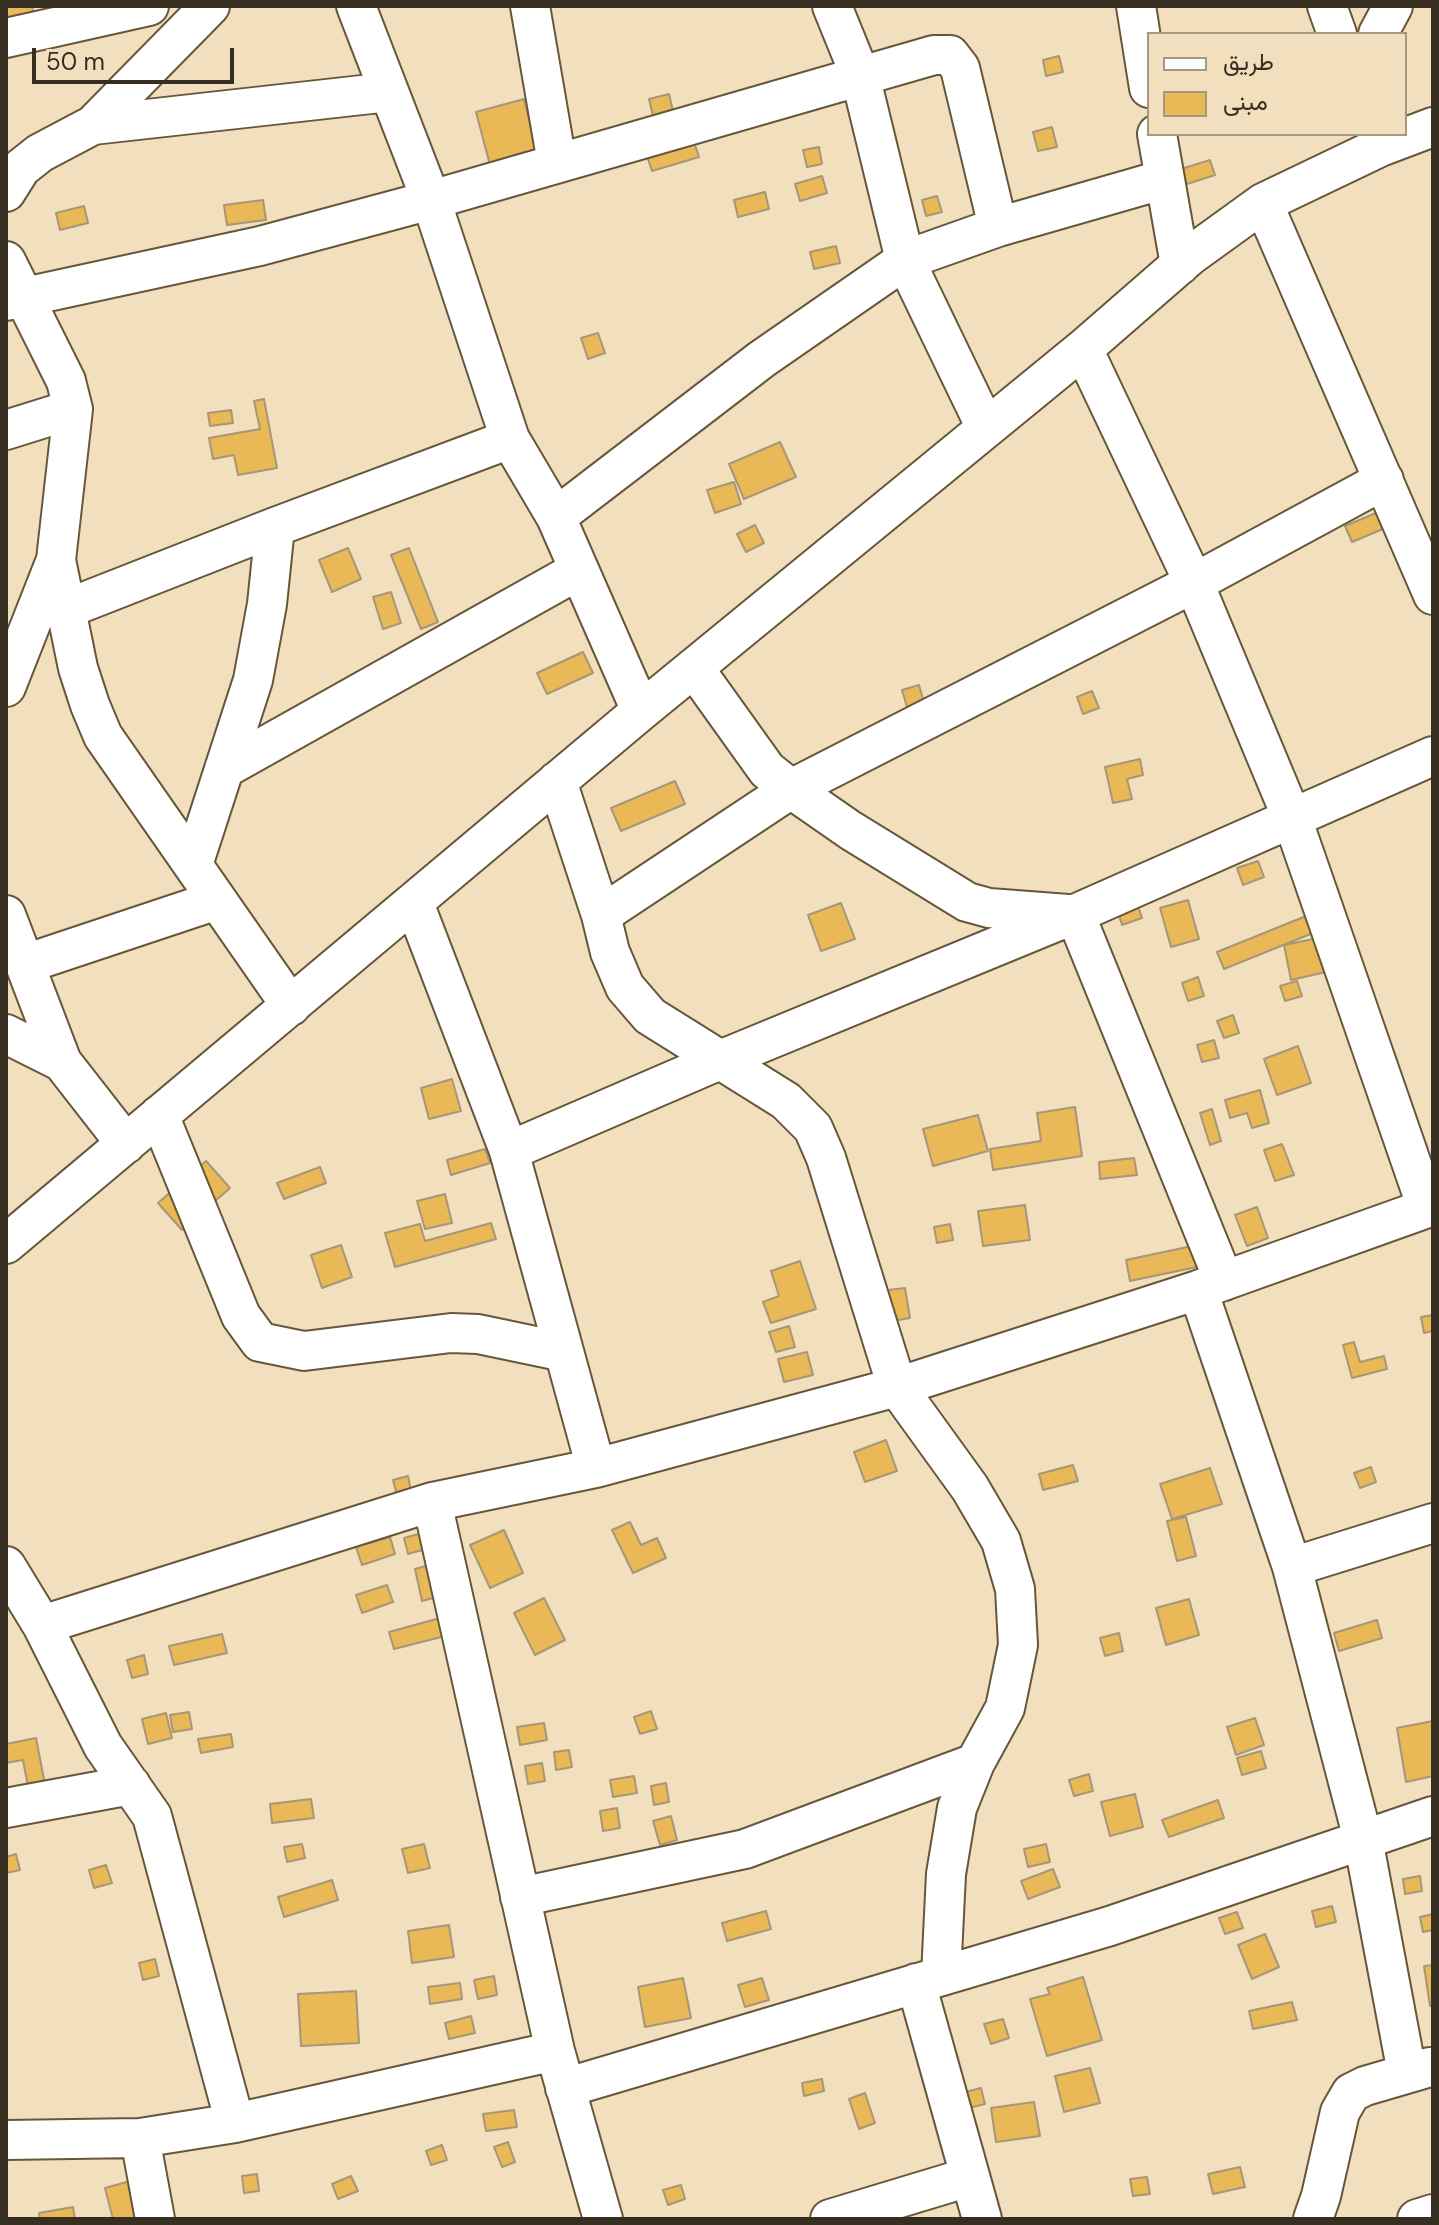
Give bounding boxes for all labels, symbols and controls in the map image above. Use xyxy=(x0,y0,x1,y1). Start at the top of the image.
scale bar xyxy=(36,32,238,82)
legend xyxy=(1147,32,1407,136)
text: 50 m xyxy=(46,46,105,77)
text: طريق xyxy=(1223,46,1274,77)
text: مبنى xyxy=(1223,86,1268,117)

